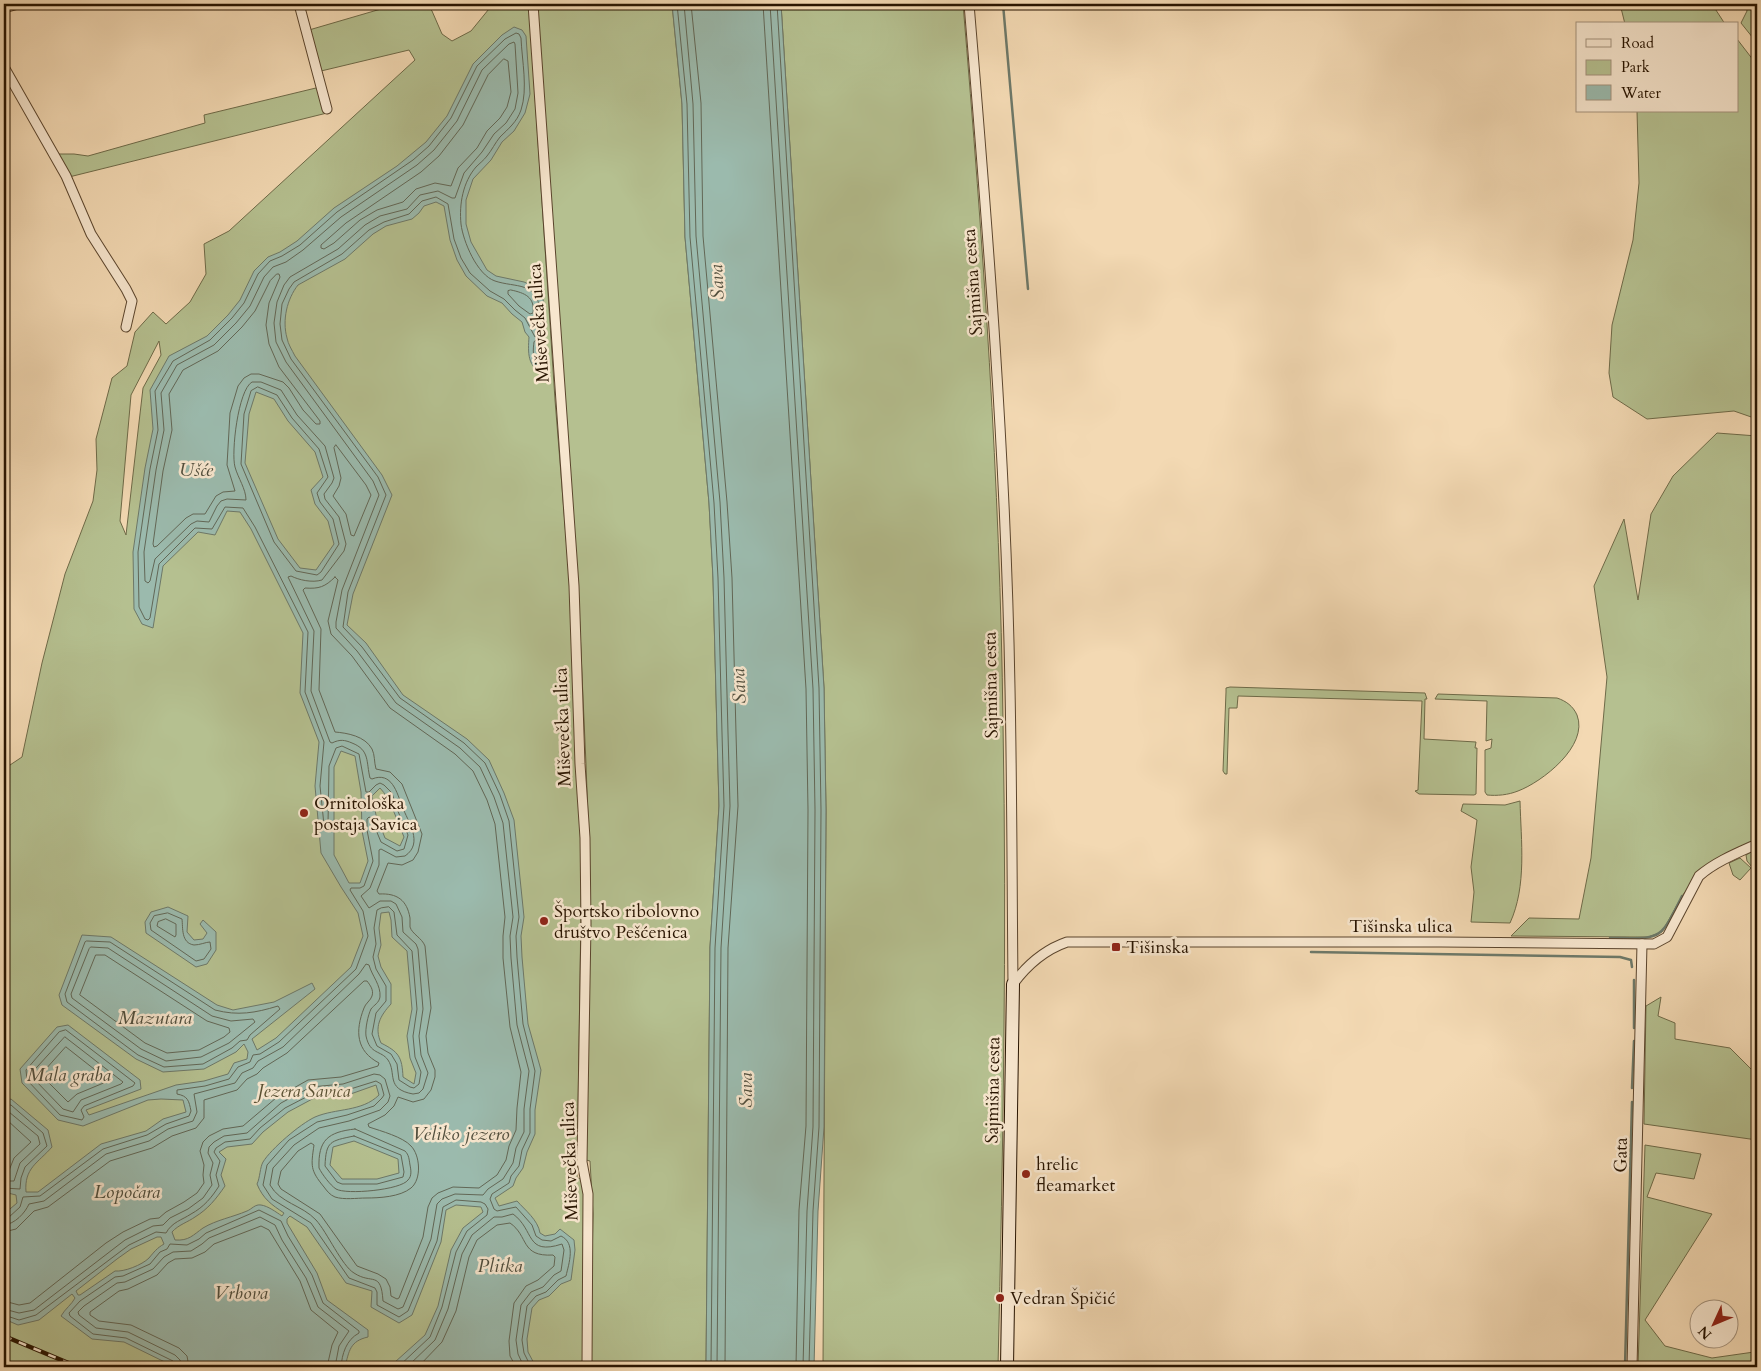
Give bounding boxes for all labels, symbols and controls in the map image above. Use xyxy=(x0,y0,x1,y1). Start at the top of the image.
legend xyxy=(1576,22,1738,112)
text: Road xyxy=(1621,33,1654,53)
text: Park xyxy=(1621,57,1650,77)
text: Water xyxy=(1620,83,1662,103)
street label: Sajmišna cesta xyxy=(957,228,989,336)
street label: Miševečka ulica xyxy=(522,262,556,383)
water label: Sava xyxy=(703,263,731,300)
water label: Ušće xyxy=(179,457,214,483)
street label: Sajmišna cesta xyxy=(978,631,1004,739)
street label: Miševečka ulica xyxy=(548,667,578,787)
water label: Sava xyxy=(725,667,753,704)
place label: Ornitološka postaja Savica xyxy=(314,791,418,837)
marker: Ornitološka postaja Savica xyxy=(298,807,310,819)
place label: Športsko ribolovno društvo Pešćenica xyxy=(554,899,699,945)
street label: Tišinska ulica xyxy=(1349,914,1453,939)
marker: Športsko ribolovno društvo Pešćenica xyxy=(538,915,550,927)
place label: Tišinska xyxy=(1126,935,1189,960)
marker: Tišinska xyxy=(1110,941,1122,953)
water label: Mazutara xyxy=(118,1005,193,1031)
street label: Sajmišna cesta xyxy=(980,1036,1006,1144)
water label: Mala graba xyxy=(27,1062,112,1088)
water label: Sava xyxy=(733,1072,759,1108)
park label: Jezera Savica xyxy=(254,1079,350,1104)
street label: Miševečka ulica xyxy=(555,1101,585,1221)
water label: Veliko jezero xyxy=(412,1121,510,1147)
street label: Gata xyxy=(1608,1137,1634,1173)
place label: hrelic fleamarket xyxy=(1036,1152,1116,1198)
marker: hrelic fleamarket xyxy=(1020,1168,1032,1180)
water label: Lopočara xyxy=(94,1179,161,1205)
water label: Plitka xyxy=(478,1253,523,1279)
water label: Vrbova xyxy=(214,1280,268,1306)
place label: Vedran Špičić xyxy=(1010,1286,1116,1311)
marker: Vedran Špičić xyxy=(994,1292,1006,1304)
north arrow xyxy=(1688,1298,1738,1348)
text: N xyxy=(1694,1322,1716,1344)

